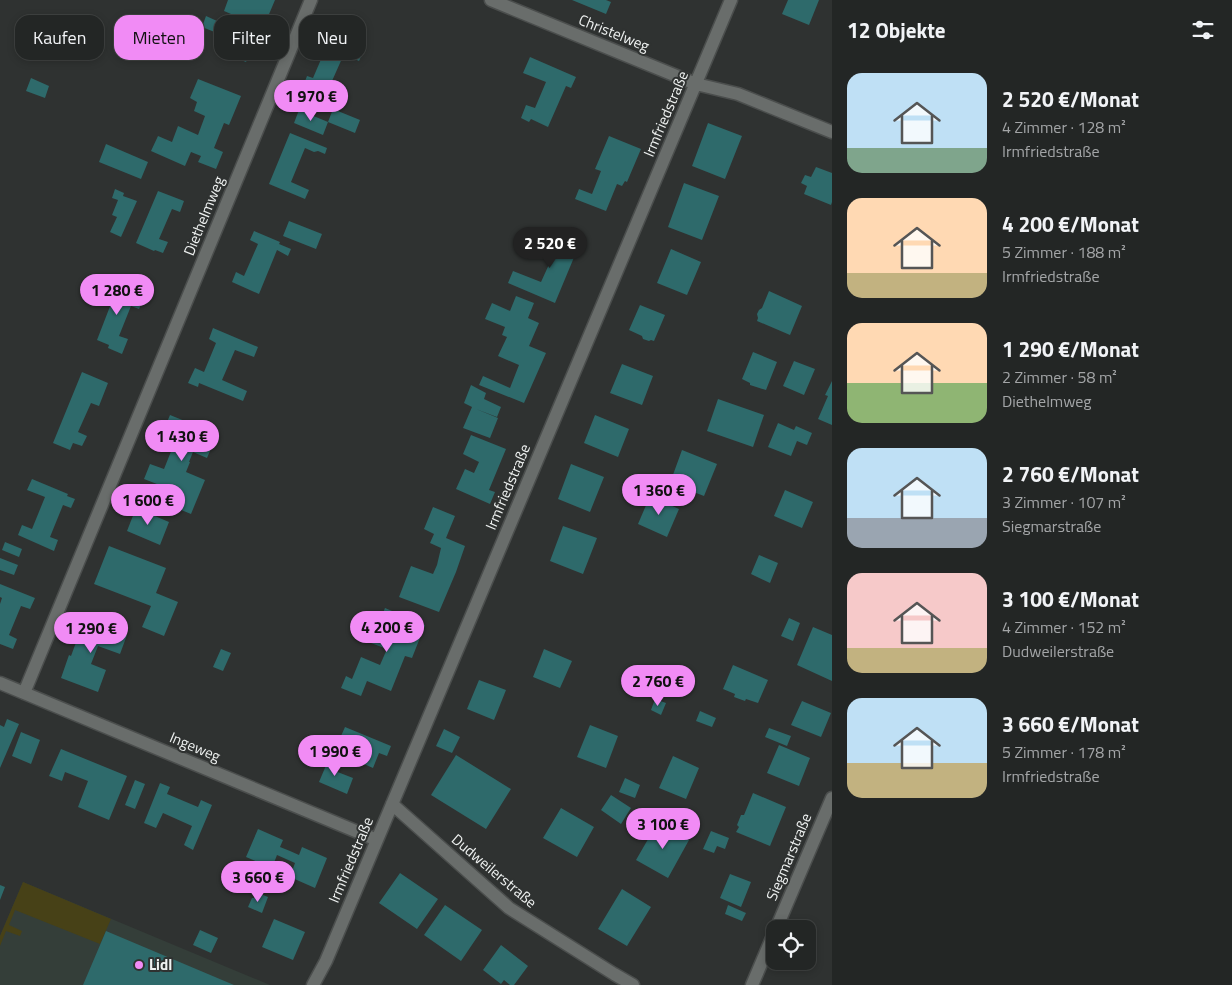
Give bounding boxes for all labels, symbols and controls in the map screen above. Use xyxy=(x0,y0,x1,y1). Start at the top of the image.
street label: Christelweg xyxy=(575,8,653,57)
text: 12 Objekte xyxy=(847,14,946,46)
chip: Kaufen xyxy=(15,15,104,60)
chip: Mieten xyxy=(114,15,204,60)
chip: Filter xyxy=(214,15,289,60)
chip: Neu xyxy=(299,15,366,60)
icon: filters xyxy=(1189,16,1217,44)
street label: Irmfriedstraße xyxy=(637,67,694,160)
pin: 1 970 € xyxy=(265,80,357,122)
text: 2 520 €/Monat xyxy=(1002,83,1139,115)
text: 1 970 € xyxy=(285,84,337,108)
icon: home xyxy=(887,93,947,153)
text: 4 Zimmer · 128 m² xyxy=(1002,115,1126,139)
text: Irmfriedstraße xyxy=(1002,139,1100,163)
street label: Diethelmweg xyxy=(177,172,230,259)
text: 4 200 €/Monat xyxy=(1002,208,1139,240)
icon: home xyxy=(887,218,947,278)
pin: 2 520 € xyxy=(504,226,596,269)
text: 2 520 € xyxy=(524,231,576,255)
text: 5 Zimmer · 188 m² xyxy=(1002,240,1126,264)
text: Irmfriedstraße xyxy=(1002,264,1100,288)
pin: 1 280 € xyxy=(71,274,163,316)
text: 1 280 € xyxy=(91,278,143,302)
text: 1 290 €/Monat xyxy=(1002,333,1139,365)
icon: home xyxy=(887,343,947,403)
text: 2 Zimmer · 58 m² xyxy=(1002,365,1117,389)
text: Diethelmweg xyxy=(1002,389,1092,413)
pin: 1 430 € xyxy=(136,420,228,462)
text: 1 430 € xyxy=(156,424,208,448)
street label: Irmfriedstraße xyxy=(479,440,536,533)
text: 2 760 €/Monat xyxy=(1002,458,1139,490)
icon: home xyxy=(887,468,947,528)
pin: 1 360 € xyxy=(613,474,705,516)
text: 1 360 € xyxy=(633,478,685,502)
pin: 1 600 € xyxy=(102,484,194,526)
text: 1 600 € xyxy=(122,488,174,512)
text: 3 Zimmer · 107 m² xyxy=(1002,490,1126,514)
text: Siegmarstraße xyxy=(1002,514,1101,538)
text: 3 100 €/Monat xyxy=(1002,583,1139,615)
icon: home xyxy=(887,593,947,653)
pin: 4 200 € xyxy=(341,610,433,653)
pin: 1 290 € xyxy=(45,612,137,654)
text: 4 200 € xyxy=(361,615,413,639)
text: 4 Zimmer · 152 m² xyxy=(1002,615,1126,639)
text: 1 290 € xyxy=(65,616,117,640)
text: Dudweilerstraße xyxy=(1002,639,1114,663)
pin: 2 760 € xyxy=(612,664,704,707)
text: 2 760 € xyxy=(632,669,684,693)
text: 3 660 €/Monat xyxy=(1002,708,1139,740)
icon: home xyxy=(887,718,947,778)
street label: Ingeweg xyxy=(166,725,225,768)
pin: 1 990 € xyxy=(289,734,381,777)
text: 1 990 € xyxy=(309,739,361,763)
text: 5 Zimmer · 178 m² xyxy=(1002,740,1126,764)
text: Irmfriedstraße xyxy=(1002,764,1100,788)
pin: 3 100 € xyxy=(617,808,709,850)
street label: Siegmarstraße xyxy=(760,809,817,904)
text: 3 100 € xyxy=(637,812,689,836)
street label: Irmfriedstraße xyxy=(322,813,379,906)
street label: Dudweilerstraße xyxy=(447,828,542,913)
pin: 3 660 € xyxy=(212,860,304,903)
text: 3 660 € xyxy=(232,865,284,889)
map controls xyxy=(766,920,816,970)
button: locate xyxy=(766,920,816,970)
place label: Lidl xyxy=(149,953,172,976)
marker: Lidl xyxy=(133,959,145,971)

